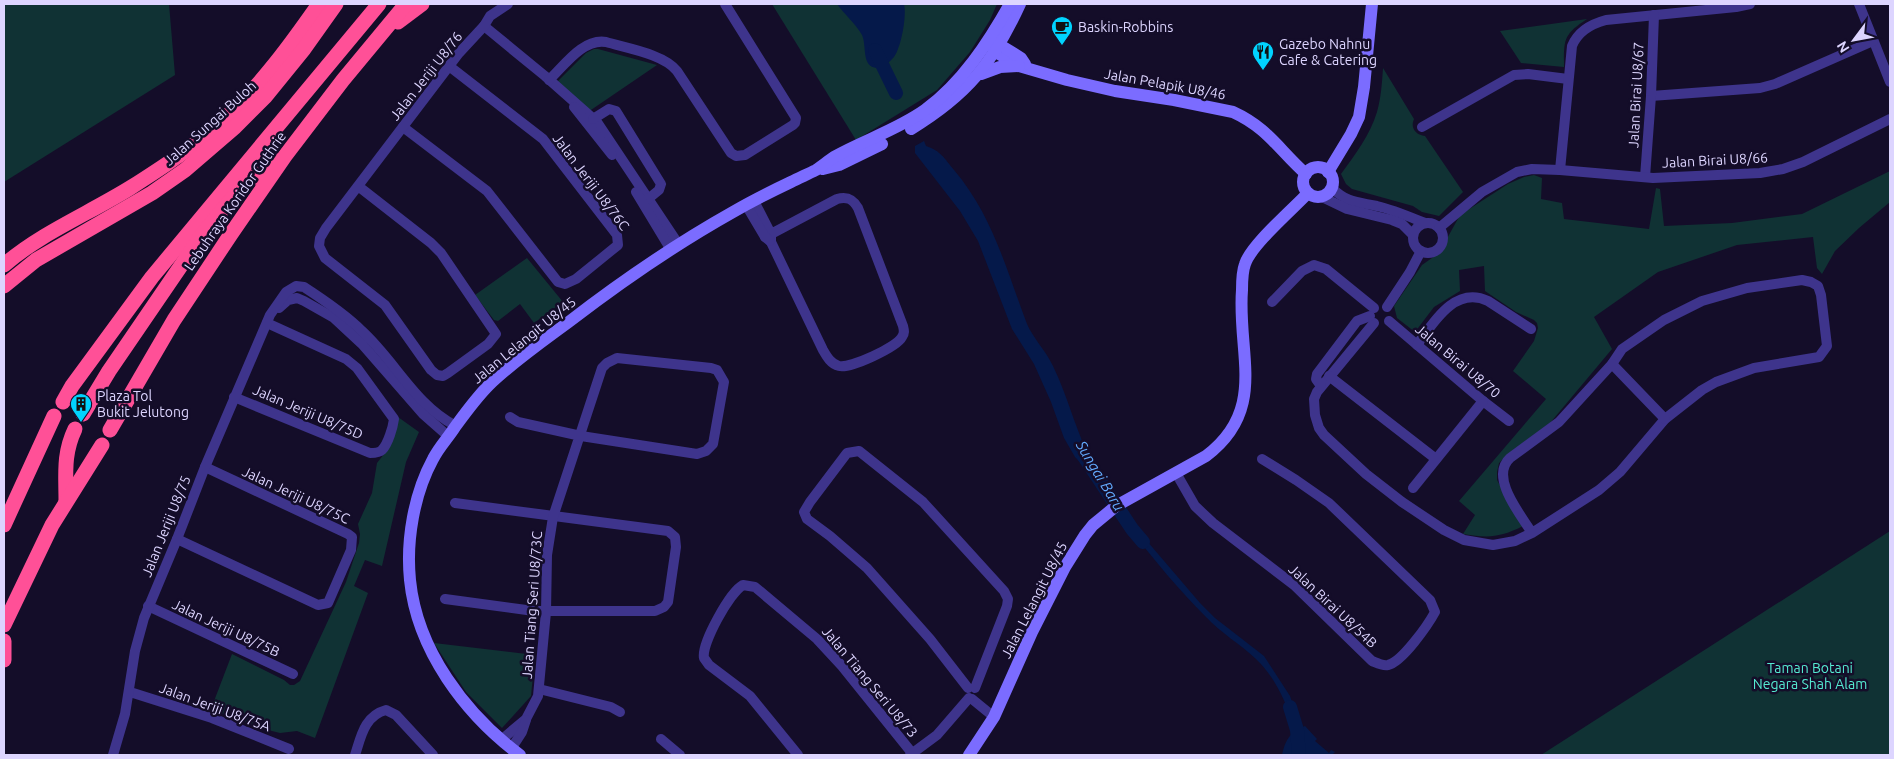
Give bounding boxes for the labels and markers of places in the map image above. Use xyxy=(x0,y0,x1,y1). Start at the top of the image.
cafe icon: Baskin-Robbins xyxy=(1050,15,1074,46)
place label: Baskin-Robbins xyxy=(1078,19,1173,35)
place label: Gazebo Nahnu Cafe & Catering xyxy=(1279,36,1377,68)
restaurant icon: Gazebo Nahnu Cafe & Catering xyxy=(1251,40,1275,71)
place label: Plaza Tol Bukit Jelutong xyxy=(97,388,189,420)
building icon: Plaza Tol Bukit Jelutong xyxy=(69,392,93,423)

